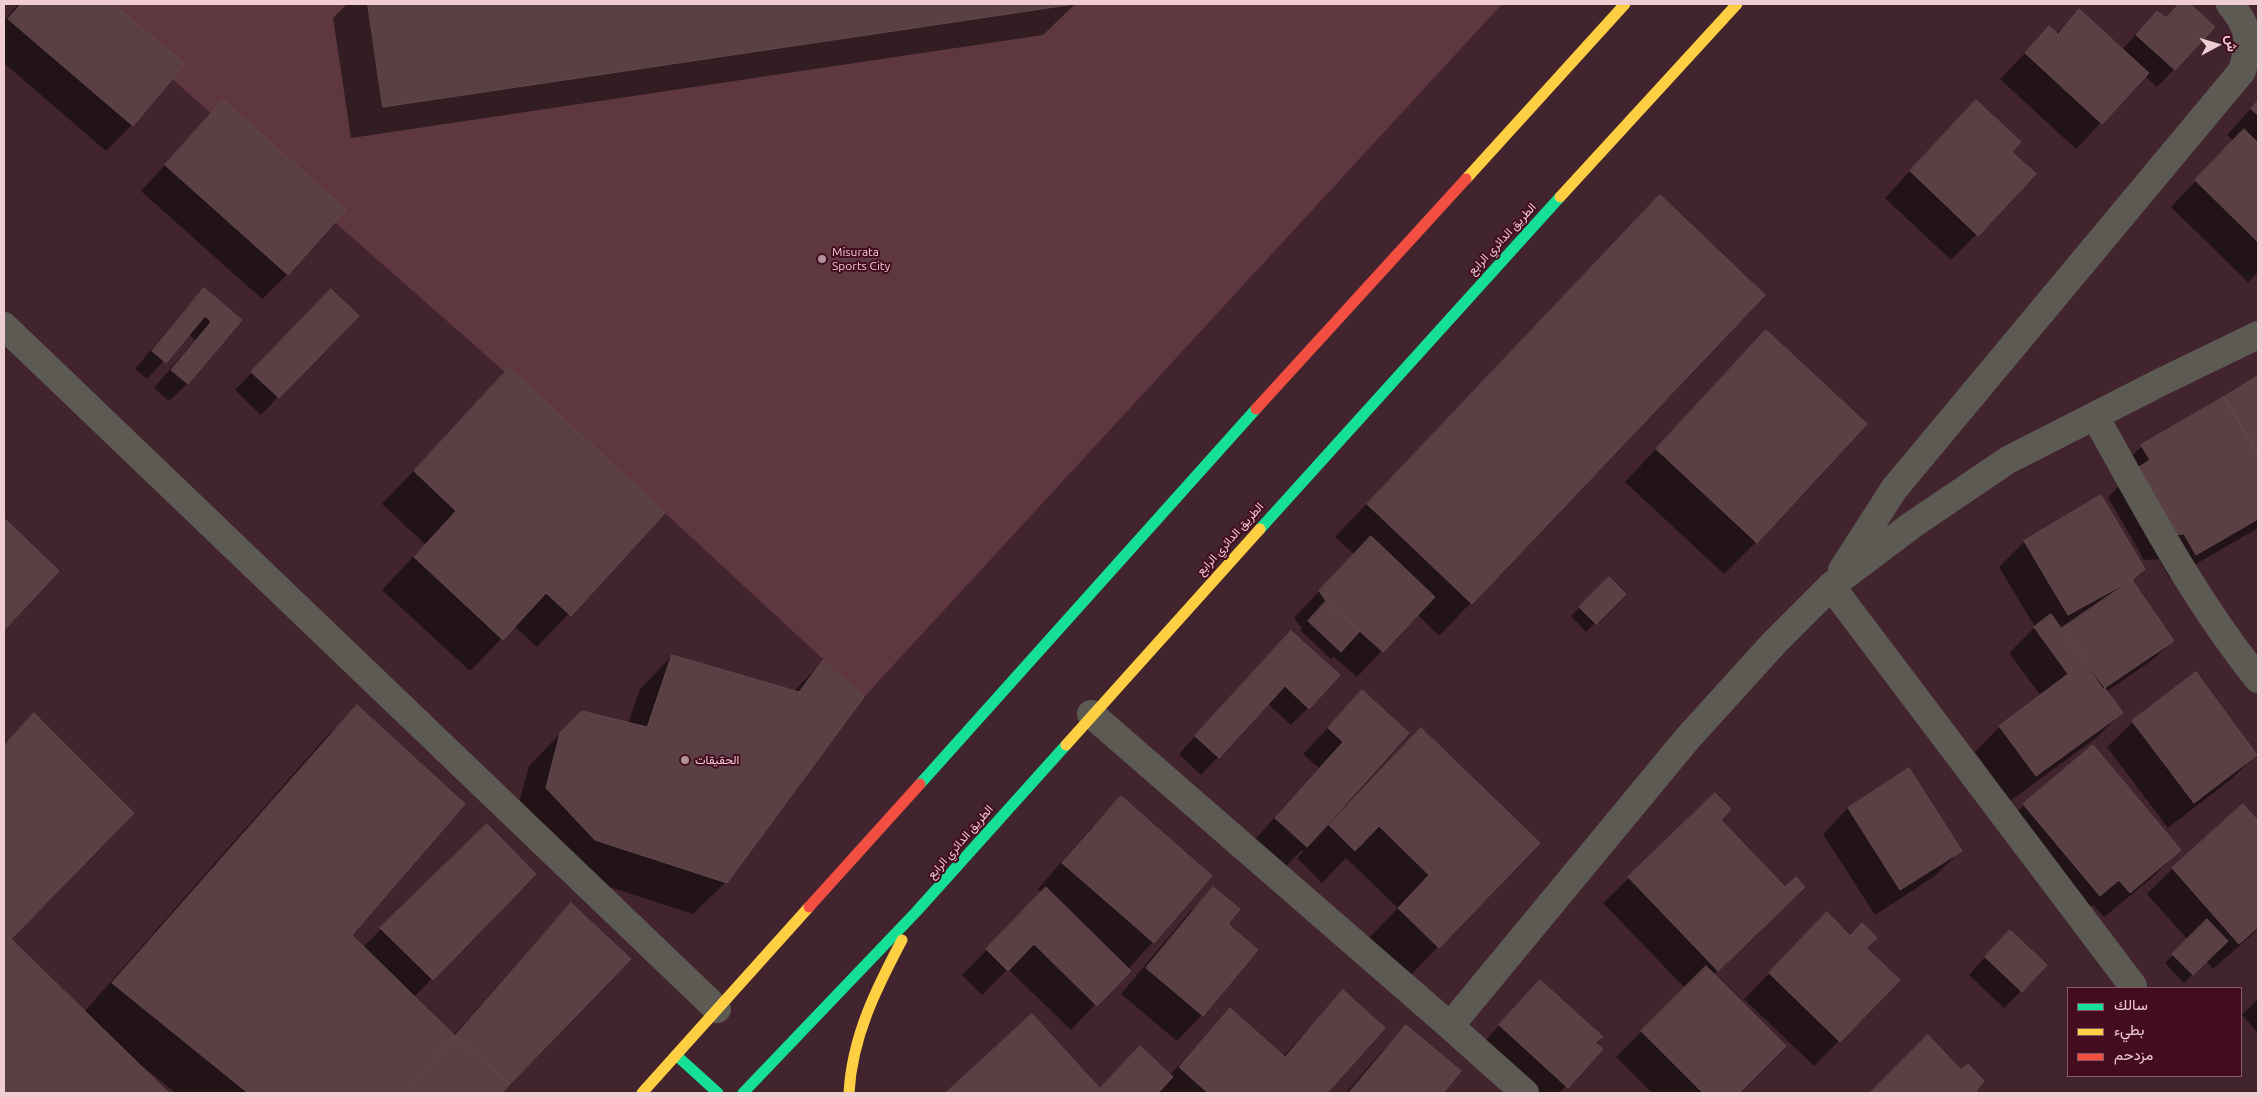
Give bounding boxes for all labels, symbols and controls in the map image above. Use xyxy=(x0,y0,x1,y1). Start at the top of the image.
north arrow xyxy=(2192,20,2242,70)
text: ش xyxy=(2223,34,2241,53)
street label: الطريق الدائري الرابع xyxy=(1465,200,1539,278)
place label: Misurata Sports City xyxy=(832,245,890,273)
marker: Misurata Sports City xyxy=(816,253,828,265)
street label: الطريق الدائري الرابع xyxy=(1193,500,1267,578)
place label: الحقيقات xyxy=(695,753,739,767)
marker: الحقيقات xyxy=(679,754,691,766)
street label: الطريق الدائري الرابع xyxy=(924,802,996,882)
legend xyxy=(2067,987,2242,1077)
text: سالك xyxy=(2114,996,2148,1013)
text: بطيء xyxy=(2114,1021,2144,1038)
text: مزدحم xyxy=(2114,1046,2153,1063)

